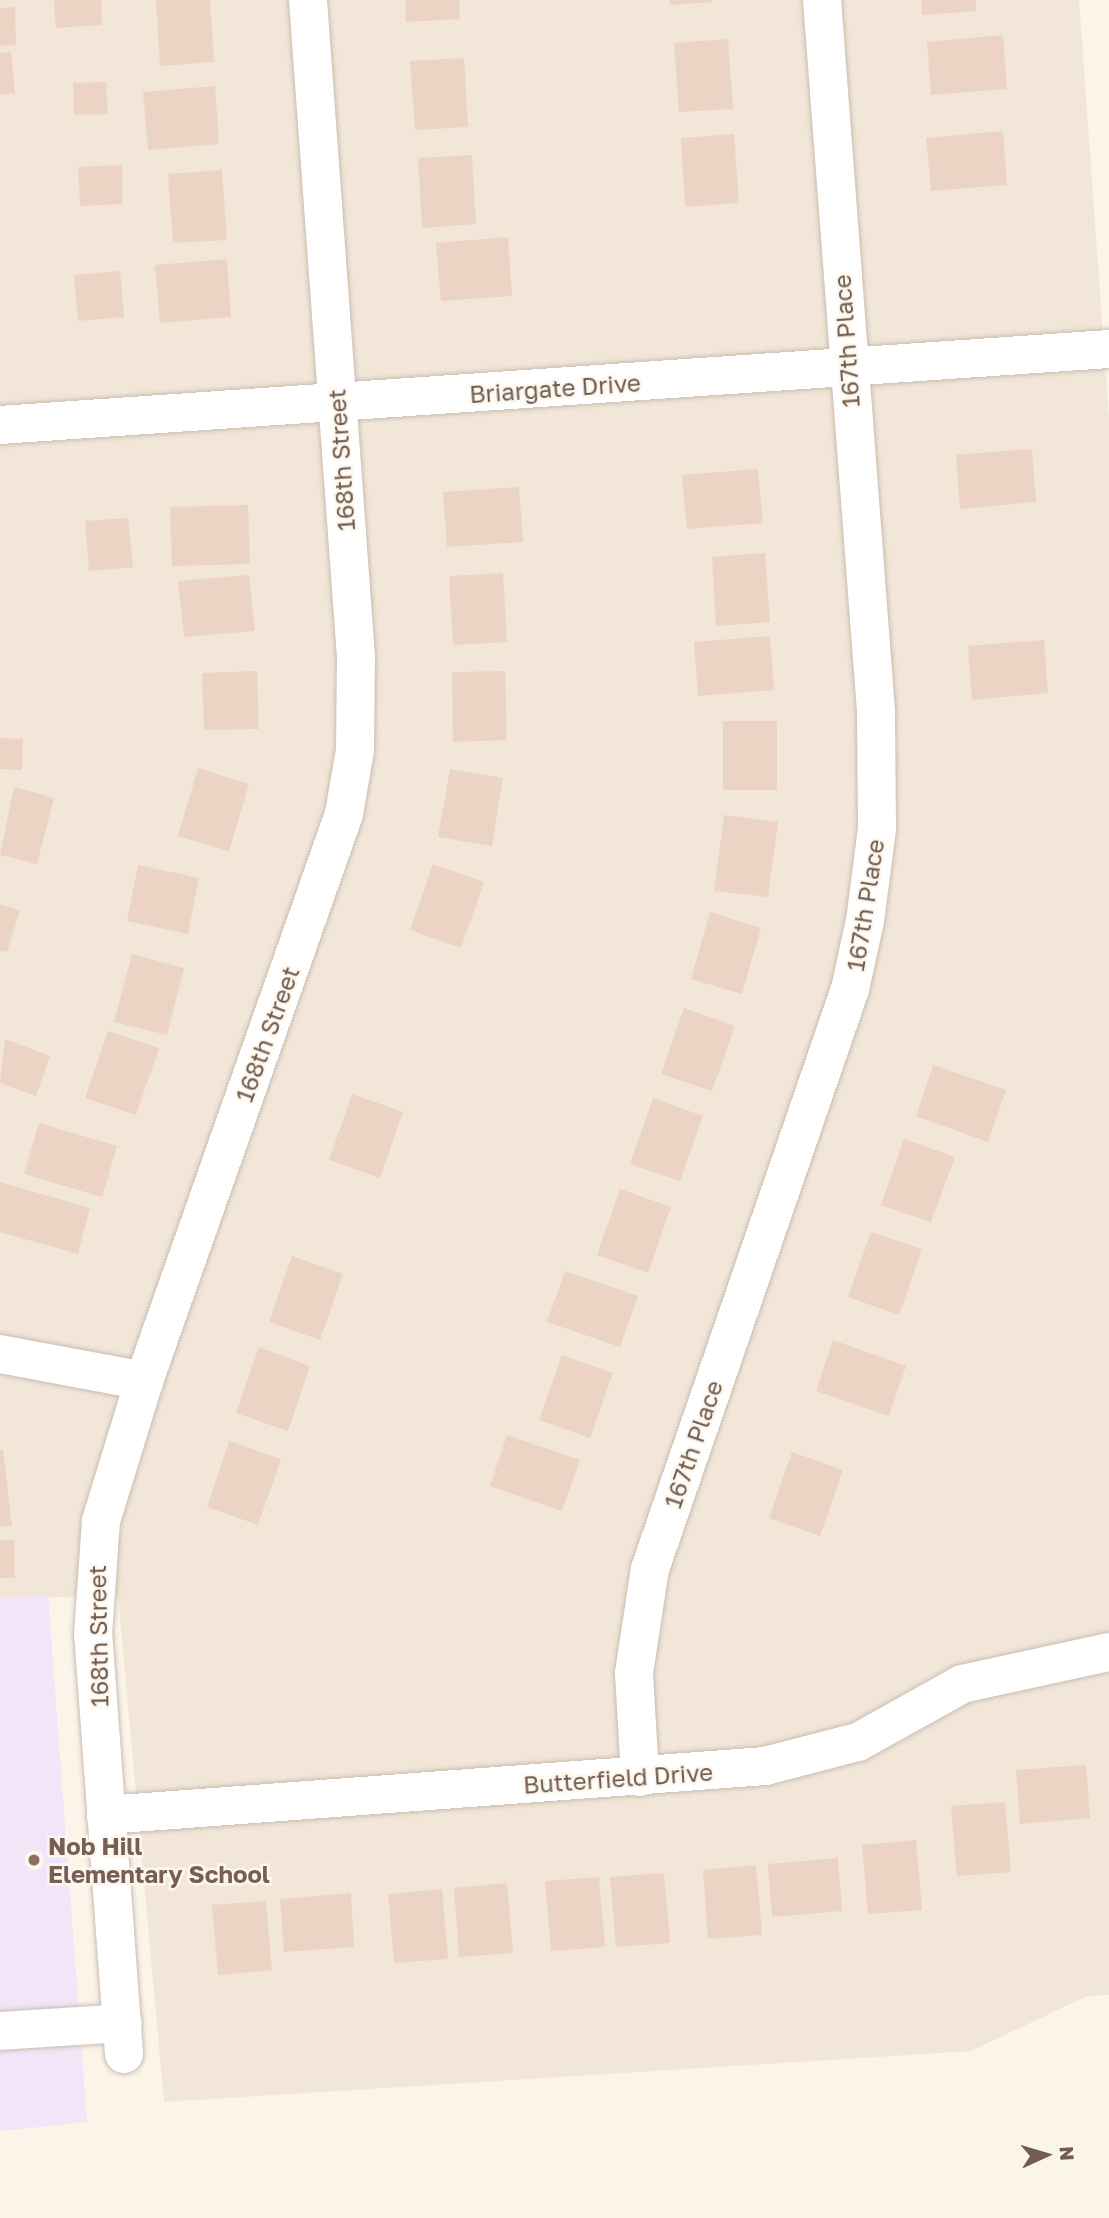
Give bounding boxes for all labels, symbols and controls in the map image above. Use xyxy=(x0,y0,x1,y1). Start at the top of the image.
street label: 167th Place xyxy=(827,274,865,408)
street label: Briargate Drive xyxy=(468,368,642,408)
street label: 168th Street xyxy=(322,388,360,532)
street label: 167th Place xyxy=(840,837,890,973)
street label: 168th Street xyxy=(229,962,305,1106)
street label: 167th Place xyxy=(658,1376,728,1512)
street label: 168th Street xyxy=(82,1565,114,1707)
street label: Butterfield Drive xyxy=(522,1757,714,1799)
place label: Nob Hill Elementary School xyxy=(48,1832,270,1888)
marker: Nob Hill Elementary School xyxy=(26,1852,42,1868)
north arrow xyxy=(1011,2120,1081,2190)
text: N xyxy=(1055,2145,1079,2162)

